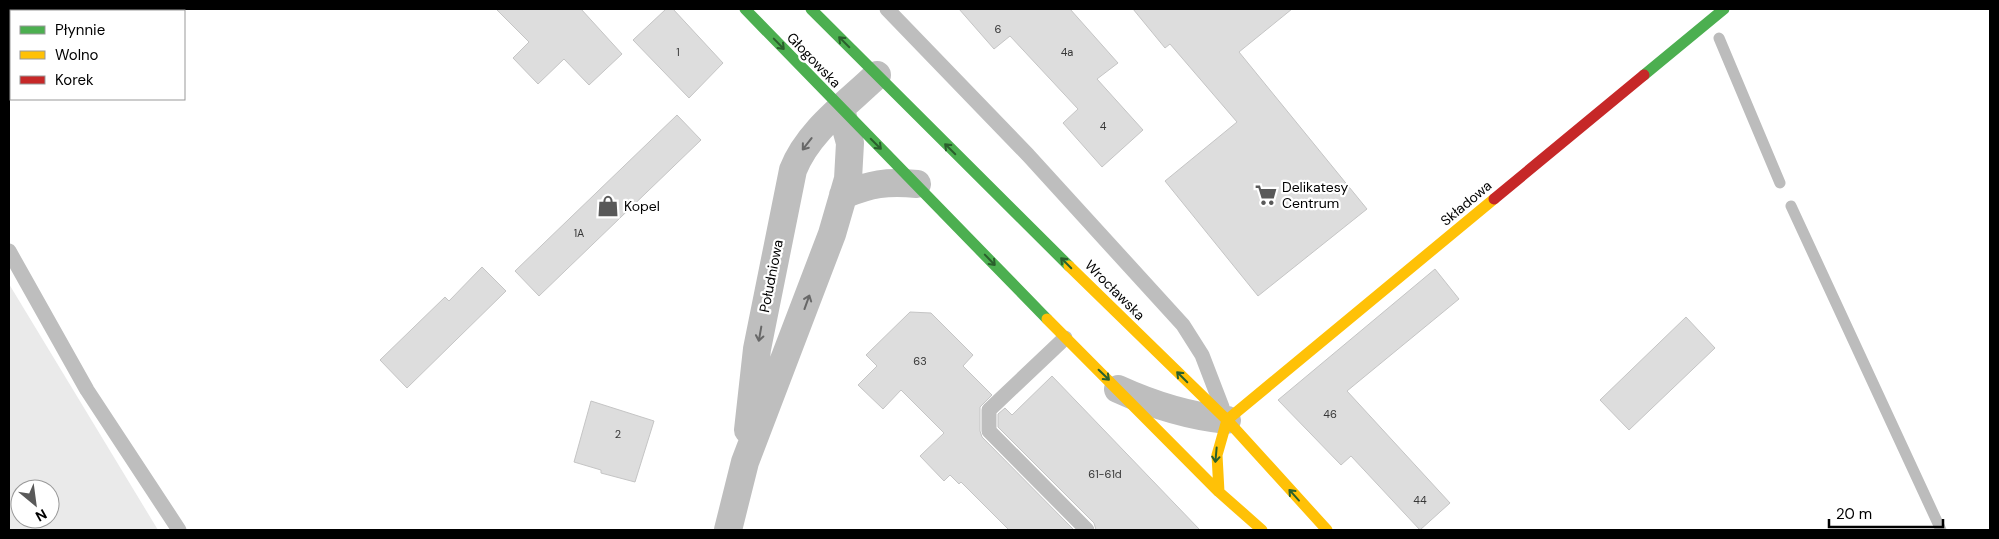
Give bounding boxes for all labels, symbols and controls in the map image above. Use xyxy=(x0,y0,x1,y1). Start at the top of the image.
legend xyxy=(10,10,185,100)
text: Płynnie xyxy=(55,20,105,40)
house number: 6 xyxy=(995,22,1002,36)
street label: Głogowska xyxy=(783,29,845,91)
one-way arrow xyxy=(838,36,850,48)
one-way arrow xyxy=(773,38,785,50)
text: Wolno xyxy=(55,45,99,65)
house number: 1 xyxy=(676,45,680,59)
house number: 4a xyxy=(1061,45,1073,59)
text: Korek xyxy=(55,70,94,90)
house number: 4 xyxy=(1100,119,1107,133)
one-way arrow xyxy=(802,137,812,151)
one-way arrow xyxy=(870,138,882,150)
one-way arrow xyxy=(944,143,957,155)
street label: Składowa xyxy=(1437,176,1495,230)
place label: Delikatesy Centrum xyxy=(1282,178,1348,212)
supermarket icon: Delikatesy Centrum xyxy=(1253,182,1279,208)
shop icon: Kopel xyxy=(595,193,621,219)
place label: Kopel xyxy=(624,197,660,215)
house number: 1A xyxy=(574,226,584,240)
street label: Południowa xyxy=(755,238,787,314)
one-way arrow xyxy=(984,254,996,266)
street label: Wrocławska xyxy=(1081,256,1149,324)
one-way arrow xyxy=(1061,257,1073,269)
one-way arrow xyxy=(803,295,812,310)
one-way arrow xyxy=(755,326,765,342)
house number: 63 xyxy=(913,354,927,368)
one-way arrow xyxy=(1098,369,1110,381)
one-way arrow xyxy=(1176,370,1188,383)
house number: 46 xyxy=(1323,407,1337,421)
house number: 2 xyxy=(615,427,621,441)
one-way arrow xyxy=(1211,447,1221,463)
house number: 61-61d xyxy=(1088,467,1122,481)
north arrow xyxy=(10,479,60,529)
one-way arrow xyxy=(1288,488,1300,501)
house number: 44 xyxy=(1413,493,1427,507)
scale bar xyxy=(1829,496,1943,528)
text: 20 m xyxy=(1836,504,1872,524)
text: N xyxy=(32,505,50,526)

